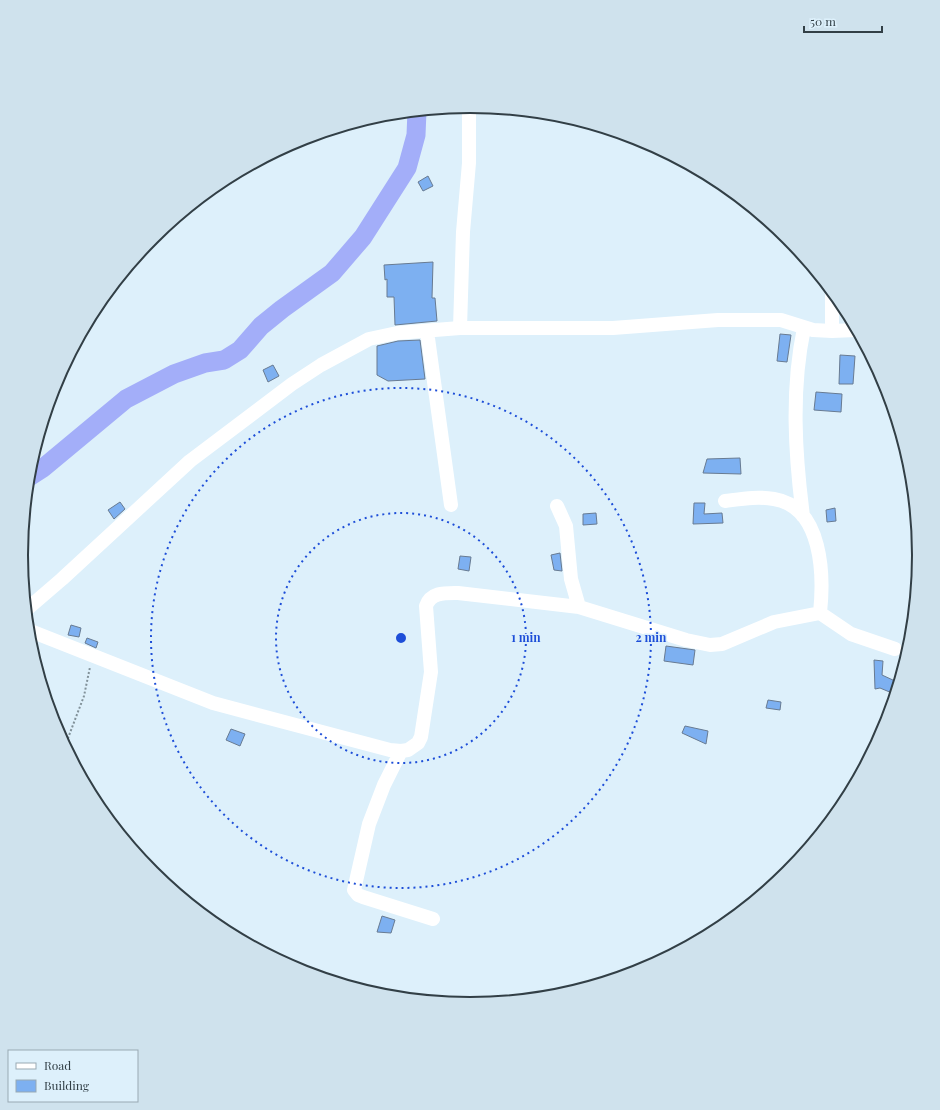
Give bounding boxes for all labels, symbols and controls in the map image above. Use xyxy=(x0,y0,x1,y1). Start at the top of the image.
scale bar xyxy=(804,8,882,34)
text: 50 m xyxy=(810,13,836,29)
text: 1 min xyxy=(511,629,541,645)
text: 2 min xyxy=(636,629,667,645)
centre of rings xyxy=(394,631,408,645)
legend xyxy=(8,1050,138,1102)
text: Road xyxy=(44,1057,71,1073)
text: Building xyxy=(44,1077,90,1093)

